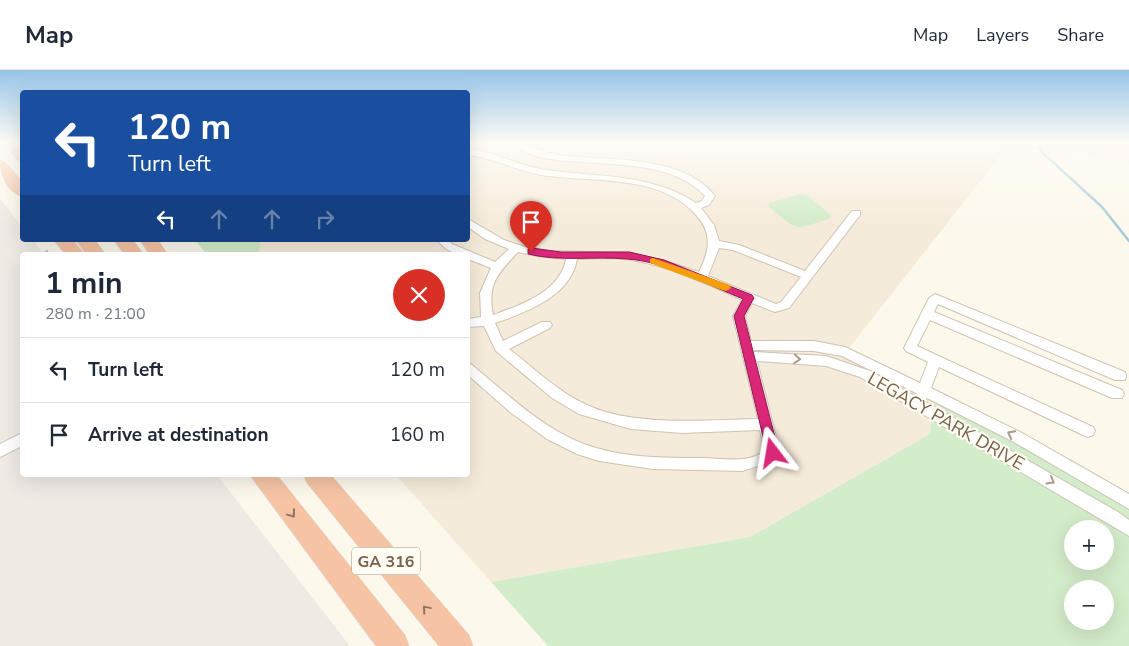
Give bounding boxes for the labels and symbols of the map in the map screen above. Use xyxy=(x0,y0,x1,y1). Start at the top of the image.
pin xyxy=(510,201,552,252)
one-way arrow xyxy=(793,353,801,364)
street label: LEGACY PARK DRIVE xyxy=(863,366,1029,476)
position arrow xyxy=(746,426,798,478)
one-way arrow xyxy=(1007,430,1016,440)
one-way arrow xyxy=(1046,475,1055,485)
one-way arrow xyxy=(286,508,294,517)
road number: GA 316 xyxy=(352,548,420,574)
one-way arrow xyxy=(424,606,432,615)

